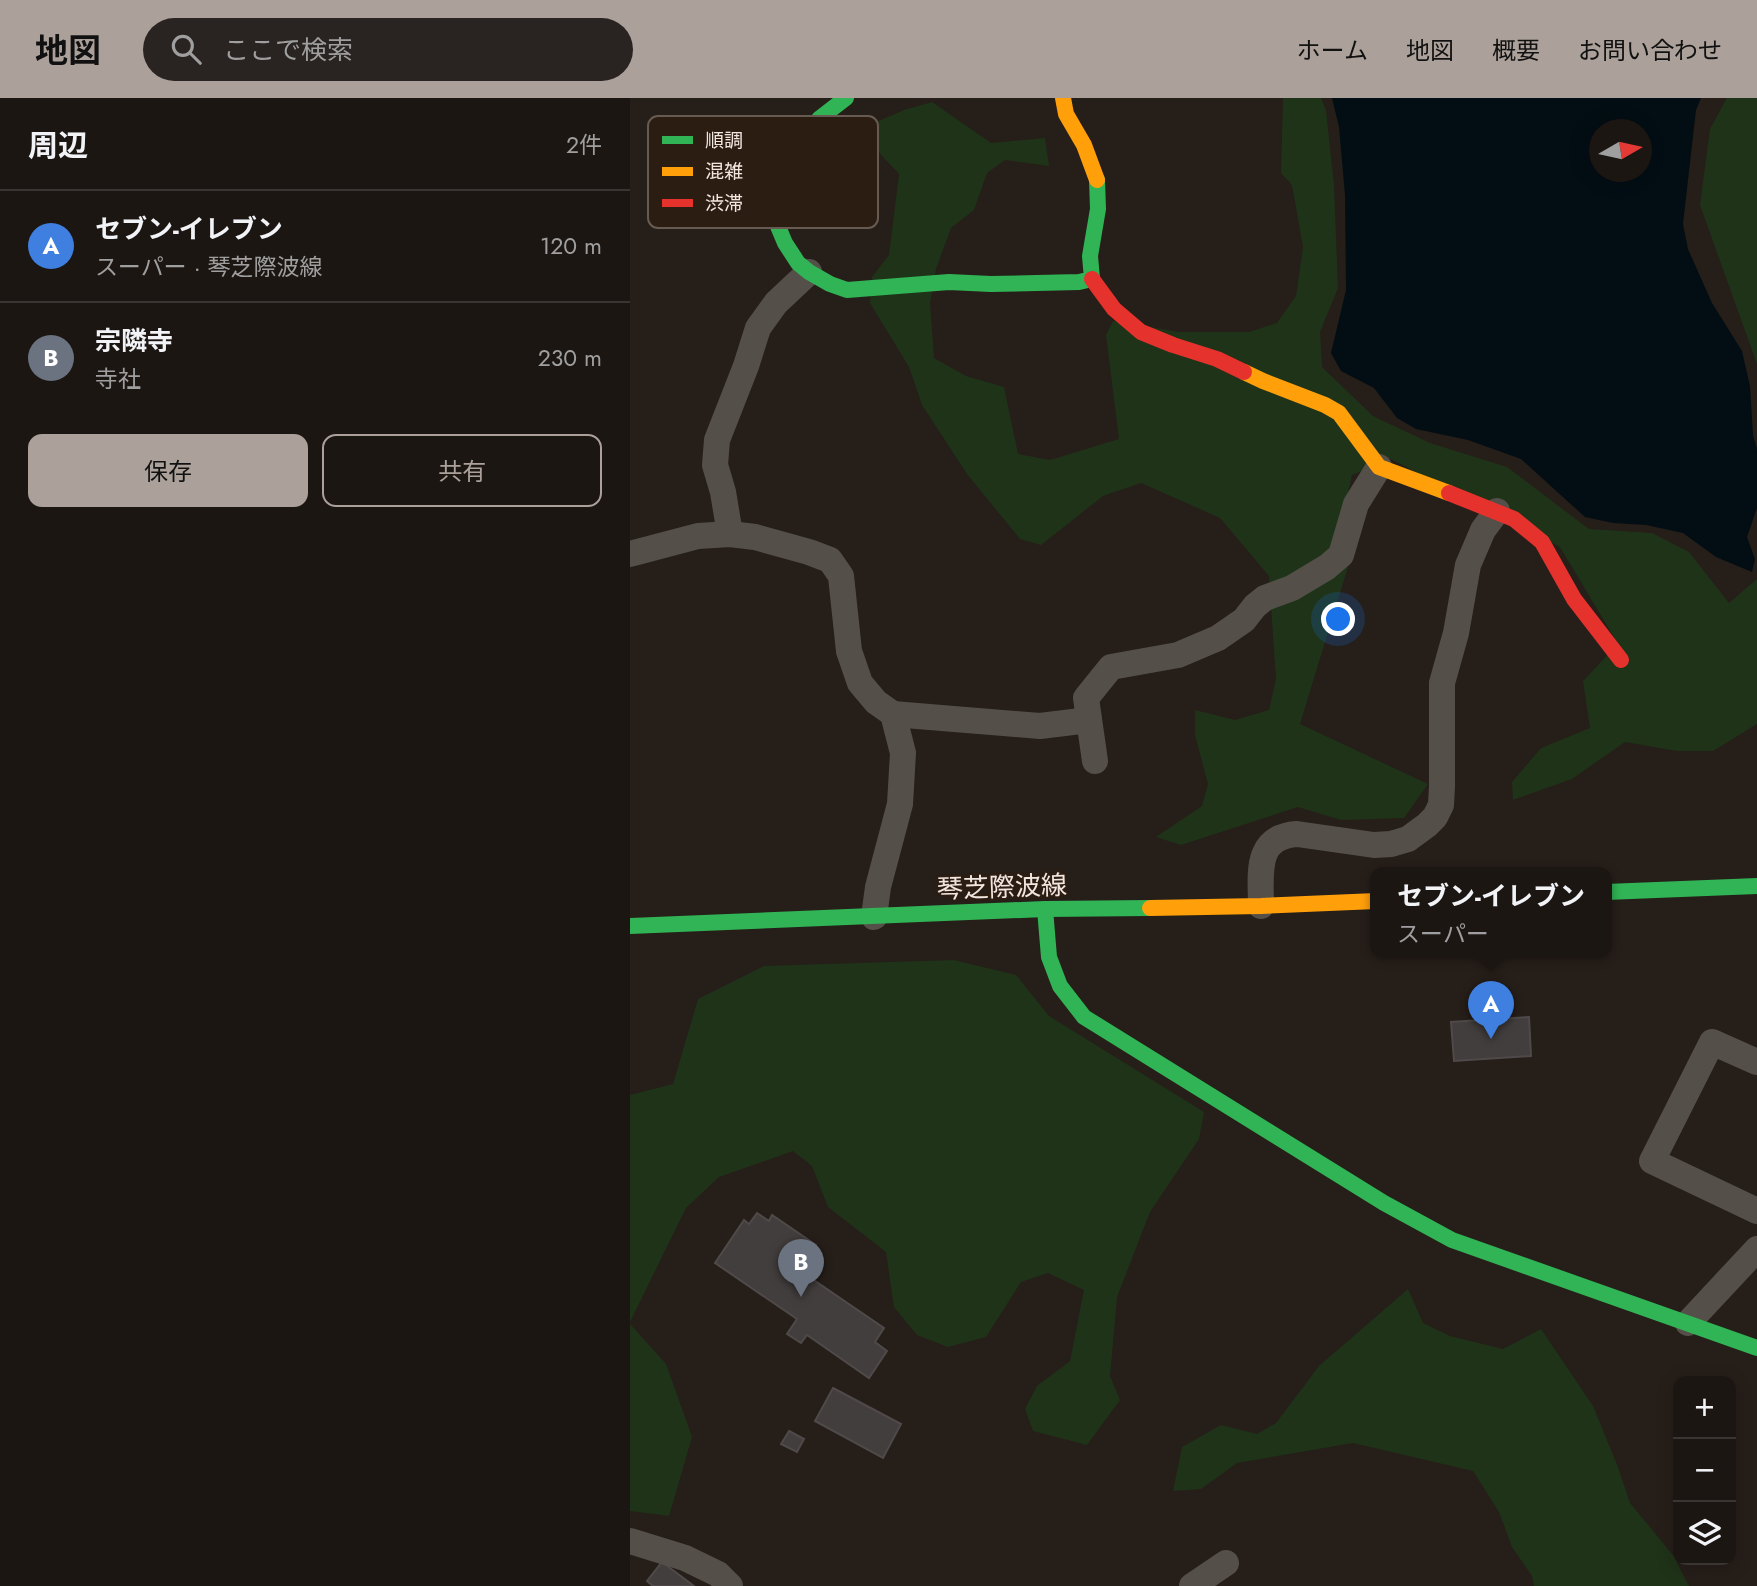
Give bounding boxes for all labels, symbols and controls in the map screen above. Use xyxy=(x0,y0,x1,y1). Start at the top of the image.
search box xyxy=(143,18,633,81)
text: 地図 xyxy=(35,27,101,74)
icon: search xyxy=(167,30,205,68)
text: ここで検索 xyxy=(223,31,353,69)
text: ホーム xyxy=(1297,33,1368,68)
text: 地図 xyxy=(1406,33,1454,68)
text: 概要 xyxy=(1492,33,1540,68)
text: お問い合わせ xyxy=(1578,33,1722,68)
legend xyxy=(648,116,878,228)
north arrow xyxy=(1589,119,1652,182)
text: 周辺 xyxy=(28,124,88,167)
text: 順調 xyxy=(705,127,743,154)
text: 2件 xyxy=(566,128,602,162)
text: 混雑 xyxy=(705,158,743,185)
text: 渋滞 xyxy=(705,190,743,217)
text: セブン-イレブン xyxy=(95,210,283,248)
text: A xyxy=(43,229,59,263)
text: 120 m xyxy=(540,229,602,263)
text: スーパー · 琴芝際波線 xyxy=(95,250,322,284)
text: 宗隣寺 xyxy=(95,322,173,360)
text: B xyxy=(43,341,59,375)
text: 230 m xyxy=(538,341,602,375)
text: 寺社 xyxy=(95,362,141,396)
button: 保存 xyxy=(28,434,308,507)
button: 共有 xyxy=(322,434,602,507)
your location xyxy=(1321,602,1355,636)
street label: 琴芝際波線 xyxy=(936,866,1068,908)
popup xyxy=(1370,867,1612,958)
text: セブン-イレブン xyxy=(1397,877,1585,915)
text: スーパー xyxy=(1397,917,1489,951)
pin: A xyxy=(1468,981,1514,1039)
pin: B xyxy=(778,1239,824,1297)
map controls xyxy=(1673,1376,1736,1565)
button: + xyxy=(1673,1376,1736,1439)
button: − xyxy=(1673,1439,1736,1502)
button: layers xyxy=(1673,1502,1736,1565)

